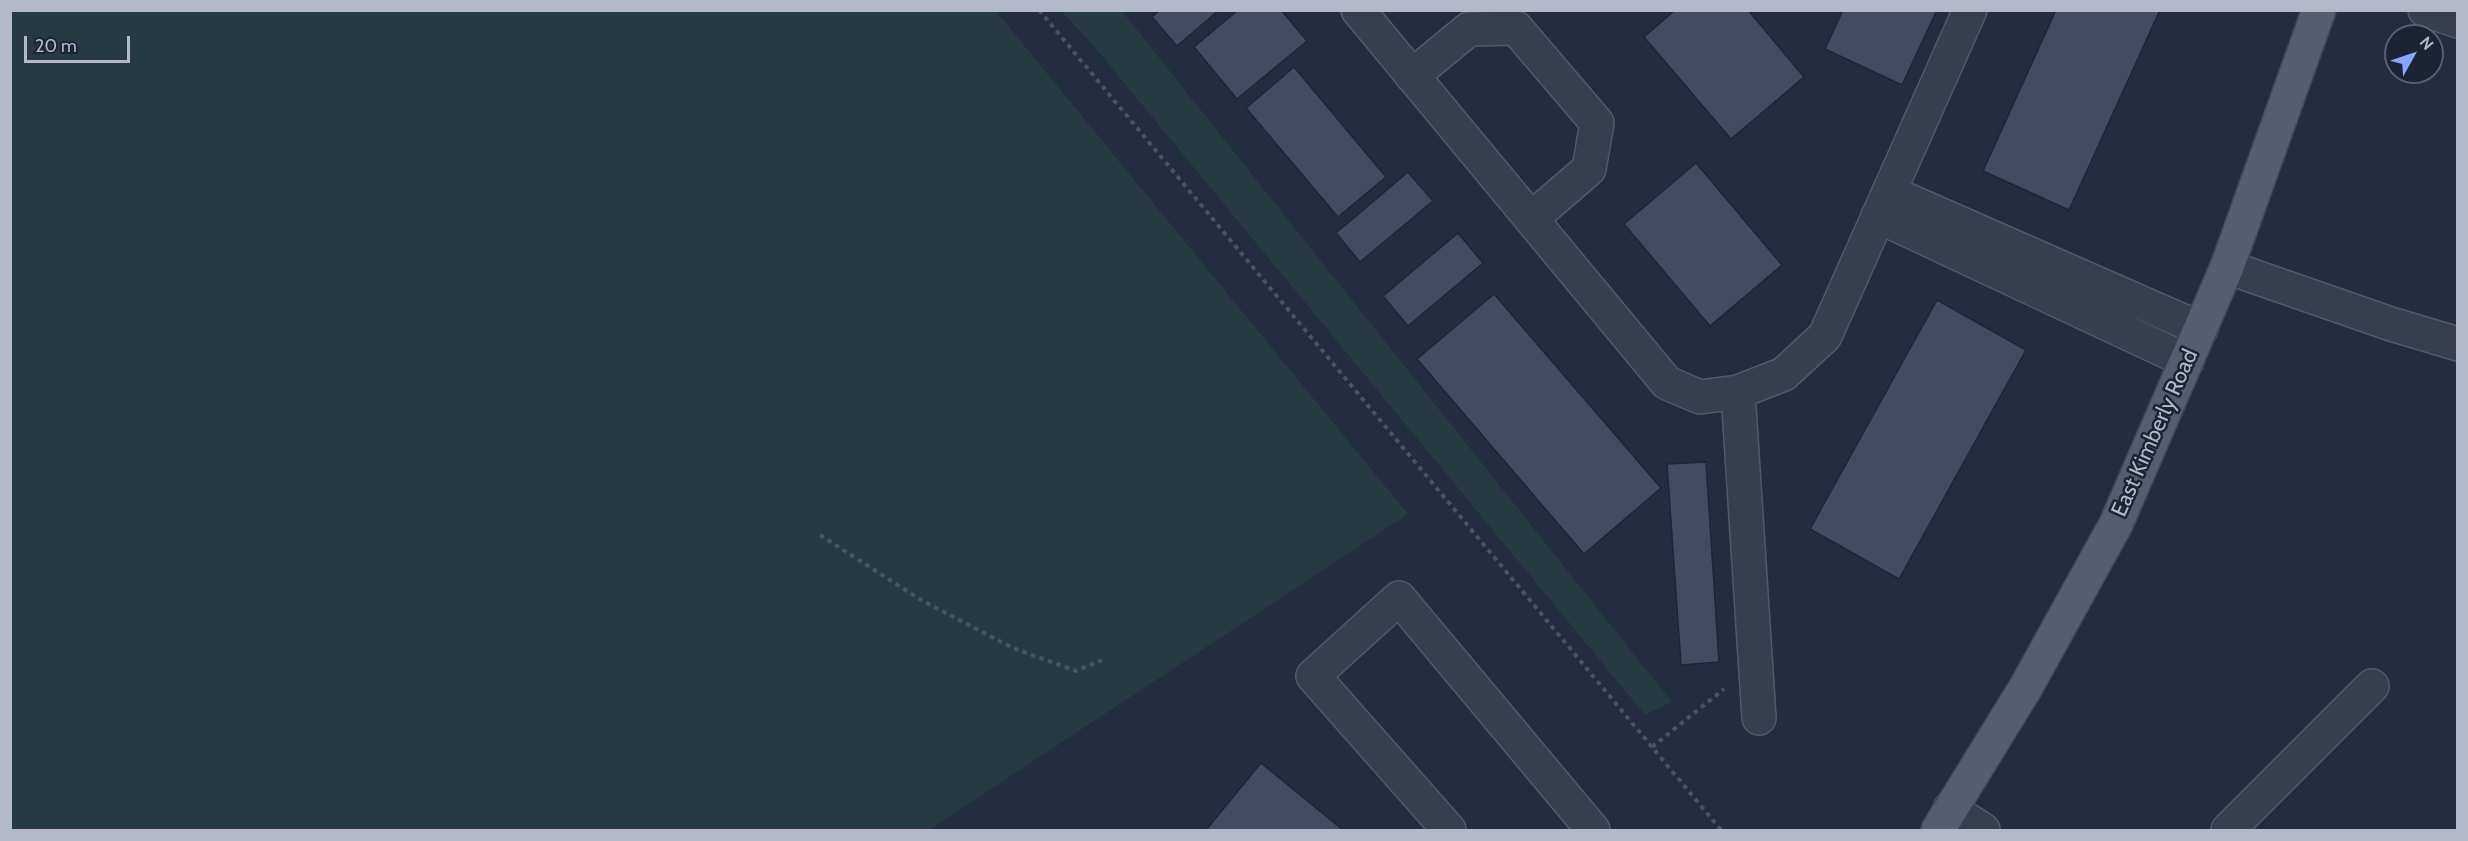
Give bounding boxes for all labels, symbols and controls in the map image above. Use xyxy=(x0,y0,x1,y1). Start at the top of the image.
scale bar xyxy=(27,24,134,62)
north arrow xyxy=(2384,24,2444,84)
text: N xyxy=(2416,33,2438,54)
text: 20 m xyxy=(35,35,77,57)
street label: East Kimberly Road xyxy=(2106,345,2204,521)

